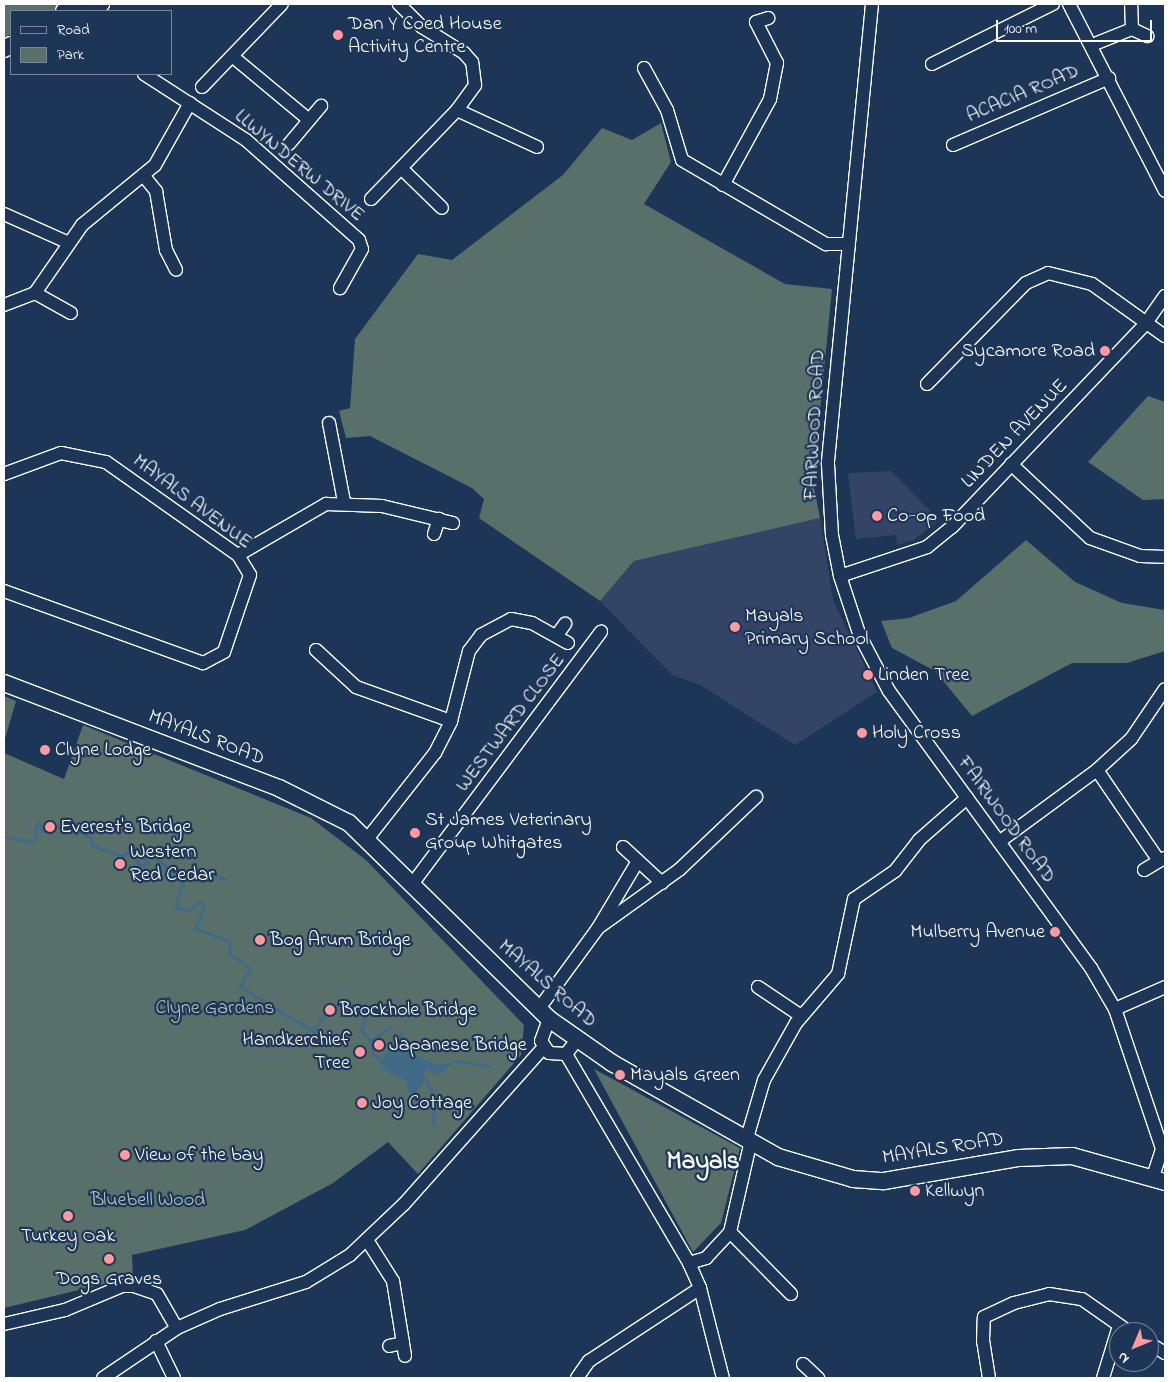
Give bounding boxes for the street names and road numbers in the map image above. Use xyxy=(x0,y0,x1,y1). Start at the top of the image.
street label: ACACIA ROAD xyxy=(963,60,1083,128)
street label: LLWYNDERW DRIVE xyxy=(229,105,369,227)
street label: FAIRWOOD ROAD xyxy=(799,349,831,501)
street label: LINDEN AVENUE xyxy=(957,374,1073,494)
street label: MAYALS AVENUE xyxy=(128,449,256,555)
street label: WESTWARD CLOSE xyxy=(451,649,571,797)
street label: MAYALS ROAD xyxy=(144,705,268,771)
street label: FAIRWOOD ROAD xyxy=(952,752,1060,888)
street label: MAYALS ROAD xyxy=(493,935,601,1033)
street label: MAYALS ROAD xyxy=(881,1128,1005,1170)

